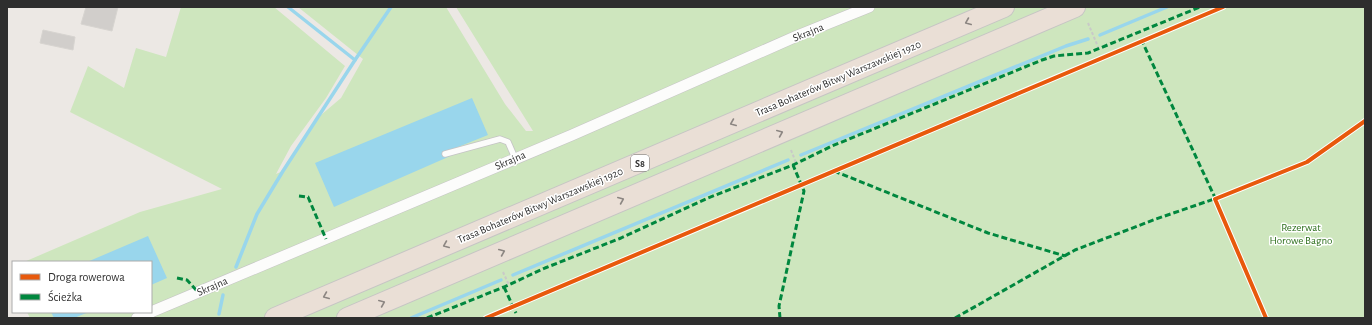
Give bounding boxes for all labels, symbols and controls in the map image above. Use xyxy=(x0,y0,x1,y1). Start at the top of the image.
one-way arrow xyxy=(965,18,972,26)
street label: Skrajna xyxy=(791,21,825,44)
street label: Trasa Bohaterów Bitwy Warszawskiej 1920 xyxy=(754,38,923,118)
one-way arrow xyxy=(729,118,736,126)
one-way arrow xyxy=(775,130,783,138)
street label: Skrajna xyxy=(493,149,527,172)
road number: S8 xyxy=(631,155,649,171)
street label: Trasa Bohaterów Bitwy Warszawskiej 1920 xyxy=(456,165,625,245)
one-way arrow xyxy=(618,197,625,205)
park label: Rezerwat Horowe Bagno xyxy=(1270,222,1332,246)
one-way arrow xyxy=(442,240,450,248)
one-way arrow xyxy=(498,248,505,256)
legend xyxy=(12,261,152,313)
text: Droga rowerowa xyxy=(48,271,125,283)
street label: Skrajna xyxy=(195,275,229,298)
text: Ścieżka xyxy=(48,289,83,303)
one-way arrow xyxy=(323,291,331,299)
one-way arrow xyxy=(379,299,386,307)

